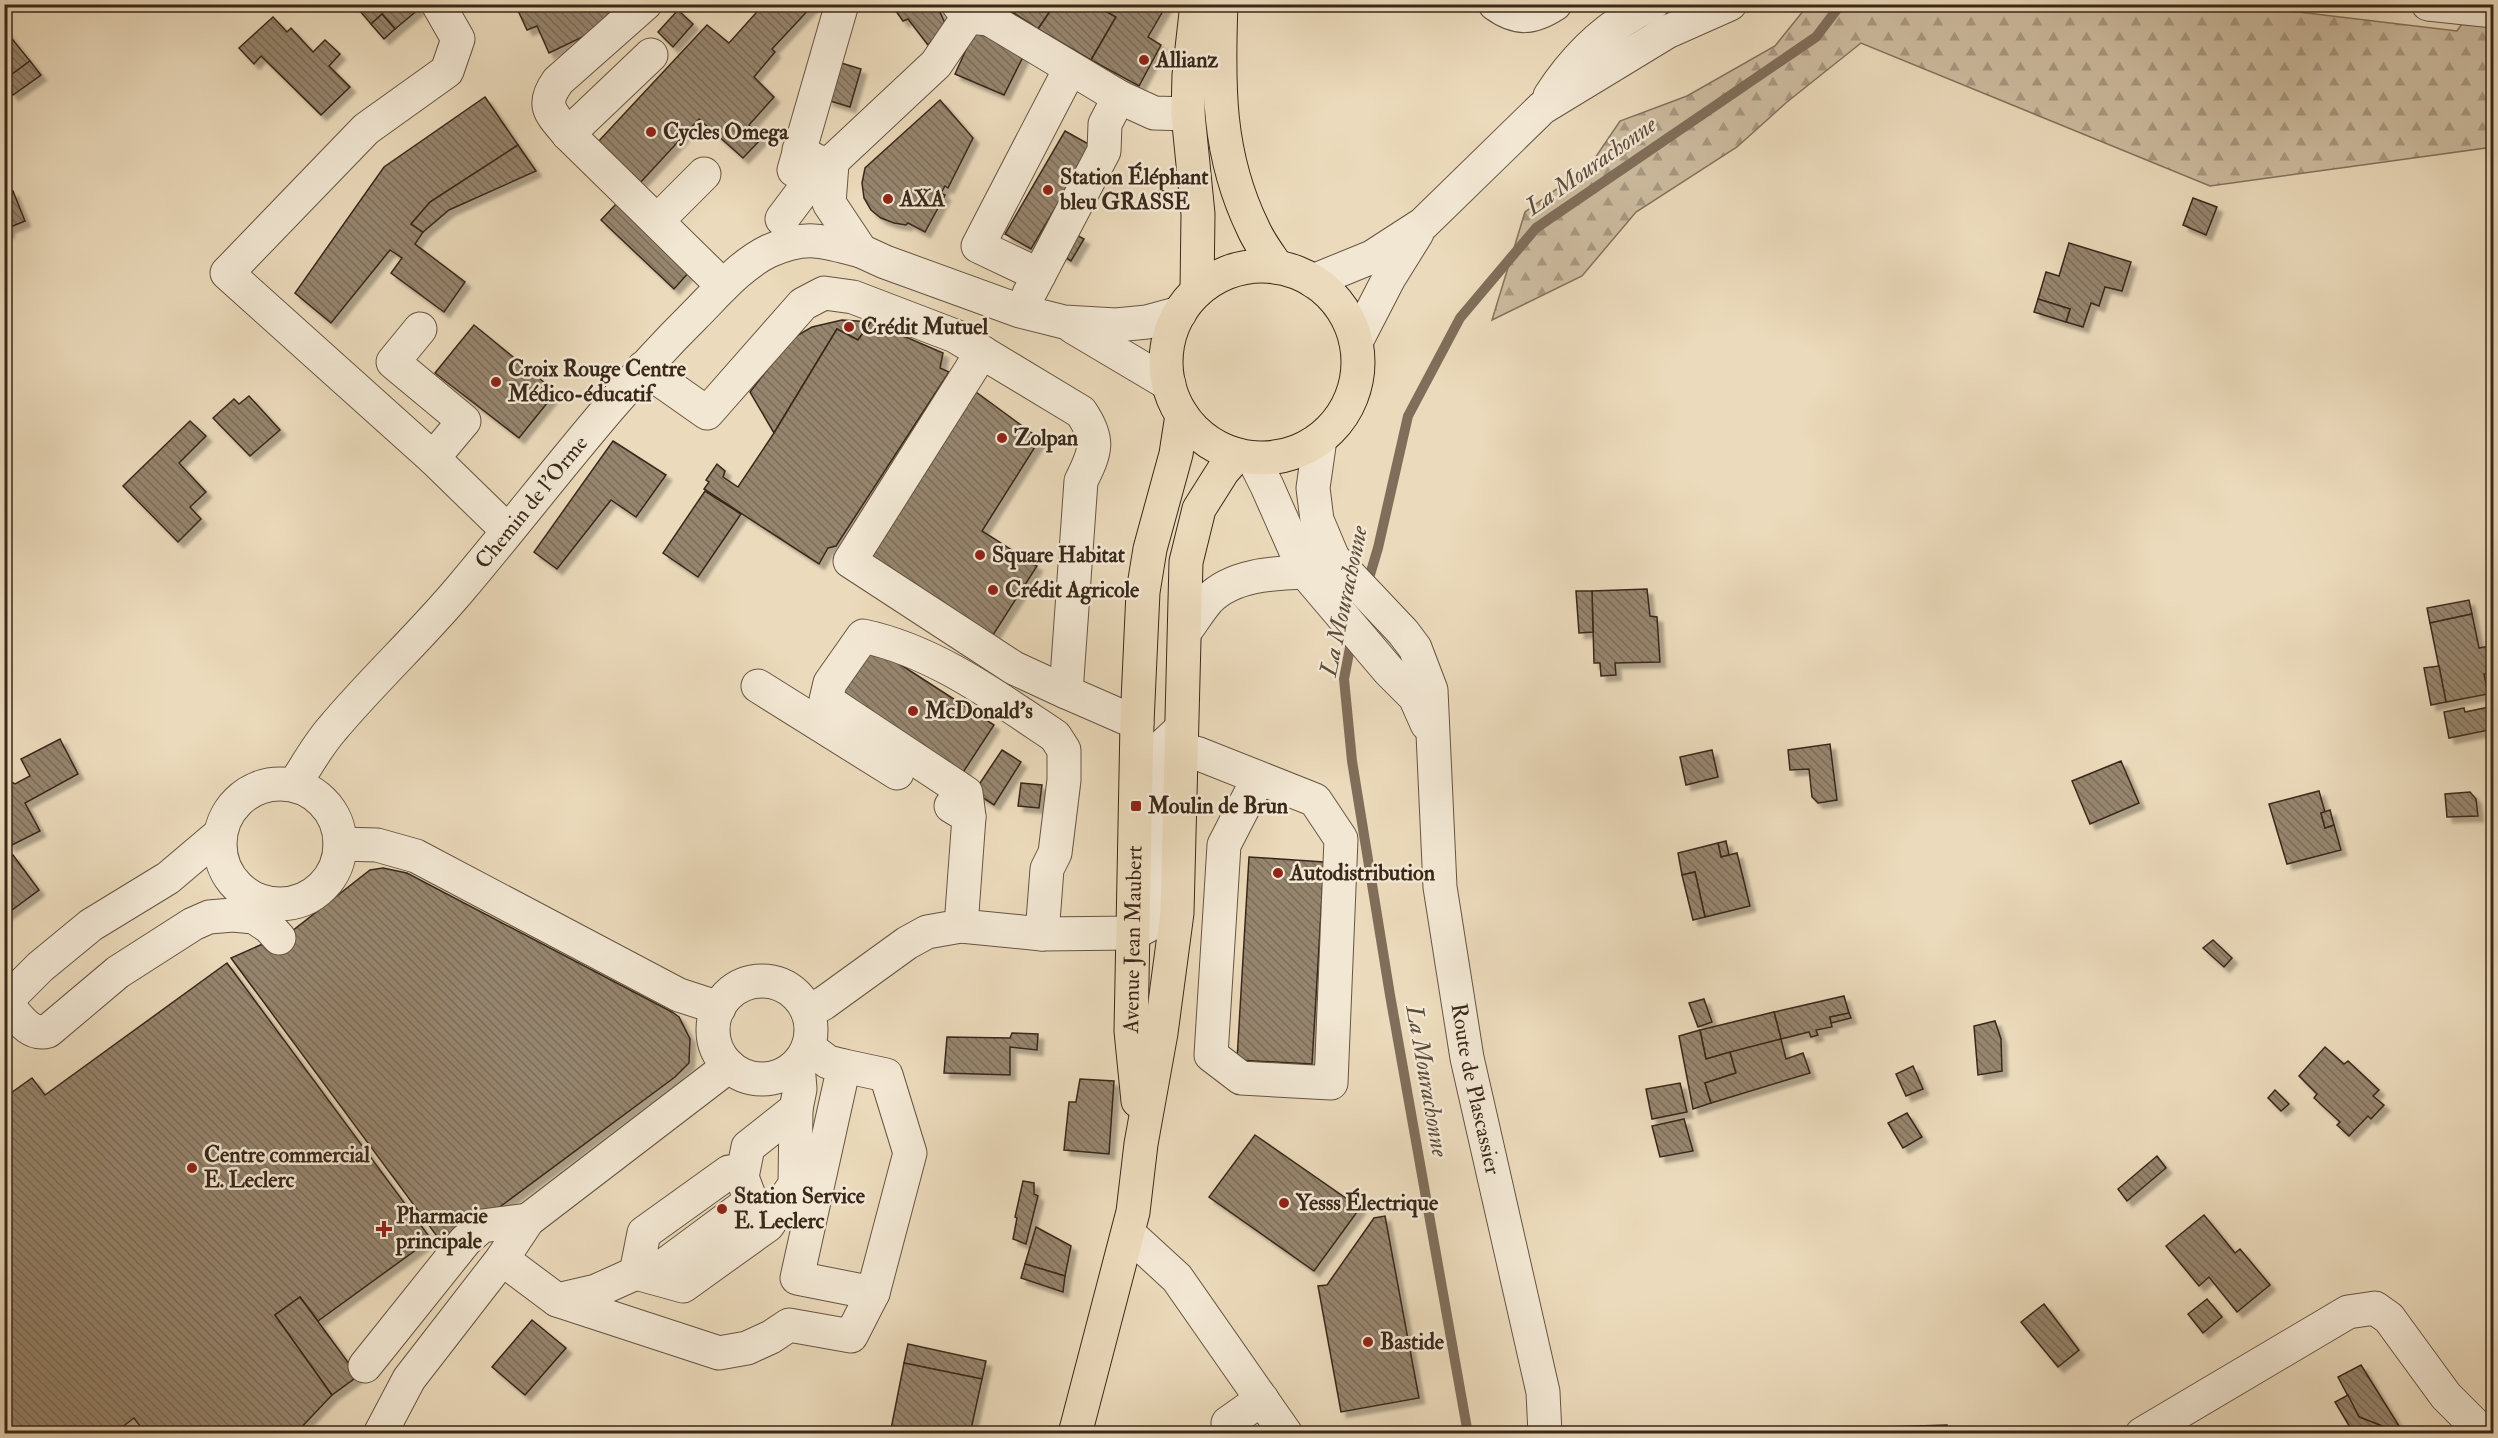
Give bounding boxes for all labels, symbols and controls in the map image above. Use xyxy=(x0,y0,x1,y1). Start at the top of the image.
place label: Allianz xyxy=(1155,46,1218,74)
marker: Allianz xyxy=(1137,53,1151,67)
water label: La Mourachonne xyxy=(1518,109,1664,223)
place label: Cycles Omega xyxy=(663,118,789,147)
marker: Cycles Omega xyxy=(644,125,658,139)
place label: Station Éléphant bleu GRASSE xyxy=(1059,161,1209,216)
marker: Station Éléphant bleu GRASSE xyxy=(1041,183,1055,197)
place label: AXA xyxy=(899,185,946,213)
marker: AXA xyxy=(881,192,895,206)
place label: Crédit Mutuel xyxy=(861,313,988,341)
marker: Crédit Mutuel xyxy=(842,320,856,334)
place label: Croix Rouge Centre Médico-éducatif xyxy=(507,355,687,408)
marker: Croix Rouge Centre Médico-éducatif xyxy=(489,375,503,389)
place label: Zolpan xyxy=(1014,424,1079,453)
street label: Chemin de l'Orme xyxy=(469,430,594,575)
marker: Zolpan xyxy=(995,431,1009,445)
water label: La Mourachonne xyxy=(1313,522,1375,680)
place label: Square Habitat xyxy=(992,541,1126,570)
marker: Square Habitat xyxy=(973,548,987,562)
place label: Crédit Agricole xyxy=(1005,576,1140,605)
marker: Crédit Agricole xyxy=(986,583,1000,597)
place label: McDonald's xyxy=(924,697,1033,725)
marker: McDonald's xyxy=(906,704,920,718)
place label: Moulin de Brun xyxy=(1147,792,1289,820)
marker: Moulin de Brun xyxy=(1129,799,1143,813)
street label: Avenue Jean Maubert xyxy=(1117,845,1149,1035)
place label: Autodistribution xyxy=(1289,859,1436,887)
marker: Autodistribution xyxy=(1271,866,1285,880)
street label: Route de Plascassier xyxy=(1445,1001,1507,1178)
water label: La Mourachonne xyxy=(1398,1002,1456,1160)
place label: Centre commercial E. Leclerc xyxy=(204,1141,370,1194)
marker: Centre commercial E. Leclerc xyxy=(185,1161,199,1175)
place label: Station Service E. Leclerc xyxy=(734,1182,866,1235)
place label: Yesss Électrique xyxy=(1295,1187,1439,1218)
marker: Yesss Électrique xyxy=(1277,1196,1291,1210)
place label: Pharmacie principale xyxy=(395,1202,488,1256)
marker: Station Service E. Leclerc xyxy=(715,1202,729,1216)
marker: Pharmacie principale xyxy=(377,1222,391,1236)
place label: Bastide xyxy=(1380,1328,1445,1356)
marker: Bastide xyxy=(1361,1335,1375,1349)

